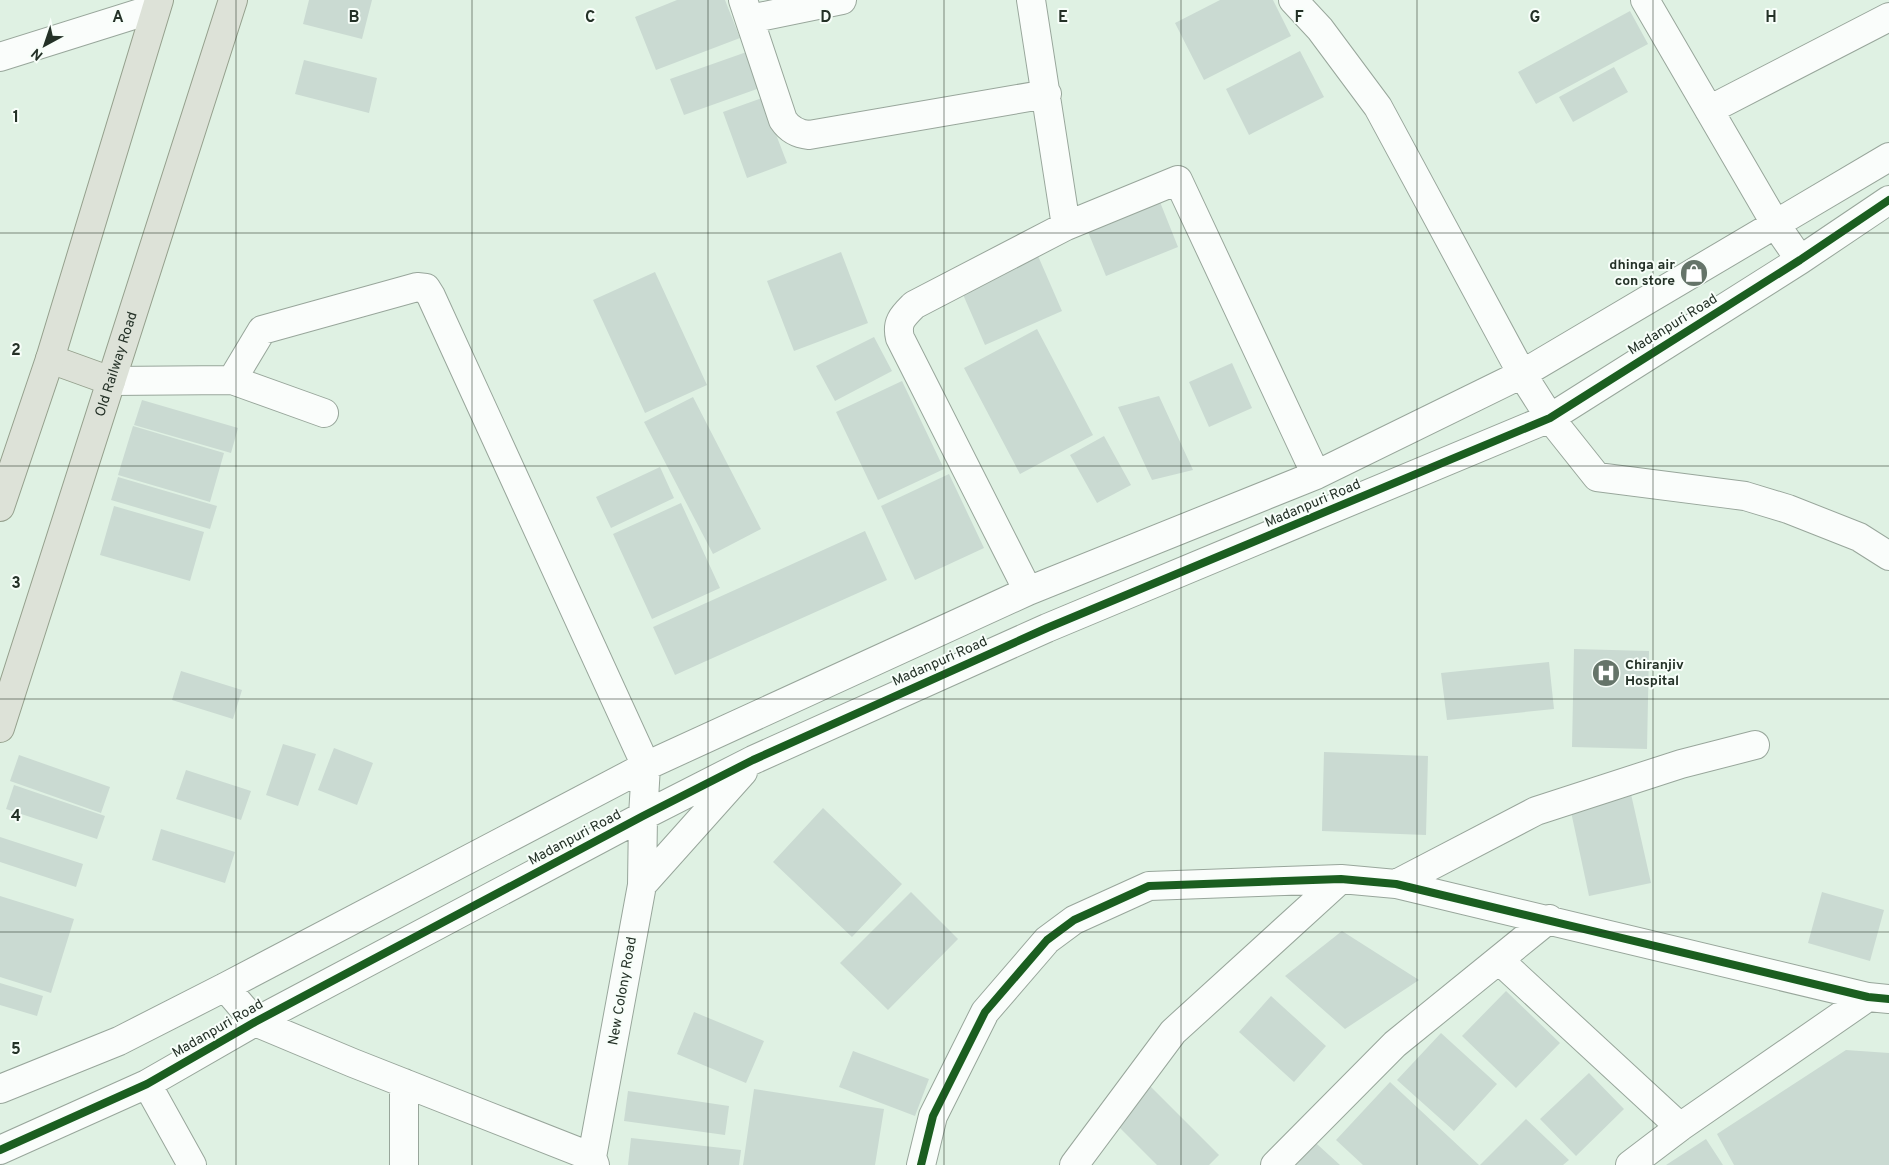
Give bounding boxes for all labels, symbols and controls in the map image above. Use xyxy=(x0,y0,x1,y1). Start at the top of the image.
text: A xyxy=(112,8,124,28)
text: B xyxy=(348,8,360,28)
text: C xyxy=(585,8,595,28)
text: D xyxy=(820,8,832,28)
text: E xyxy=(1058,8,1068,28)
text: F xyxy=(1294,8,1304,28)
text: G xyxy=(1530,8,1540,28)
text: H xyxy=(1765,8,1777,28)
north arrow xyxy=(20,20,70,70)
text: N xyxy=(28,44,47,64)
text: 1 xyxy=(13,108,19,128)
place label: dhinga air con store xyxy=(1609,257,1675,290)
shop icon: dhinga air con store xyxy=(1679,258,1709,288)
street label: Madanpuri Road xyxy=(1625,291,1721,359)
street label: Old Railway Road xyxy=(92,310,141,419)
text: 2 xyxy=(11,341,21,361)
street label: Madanpuri Road xyxy=(1263,476,1363,532)
text: 3 xyxy=(11,574,21,594)
street label: Madanpuri Road xyxy=(890,633,990,691)
place label: Chiranjiv Hospital xyxy=(1625,657,1684,690)
hospital icon: Chiranjiv Hospital xyxy=(1591,658,1621,688)
street label: Madanpuri Road xyxy=(526,806,624,870)
text: 4 xyxy=(11,807,21,827)
street label: New Colony Road xyxy=(605,935,641,1047)
street label: Madanpuri Road xyxy=(169,996,267,1062)
text: 5 xyxy=(11,1040,21,1060)

